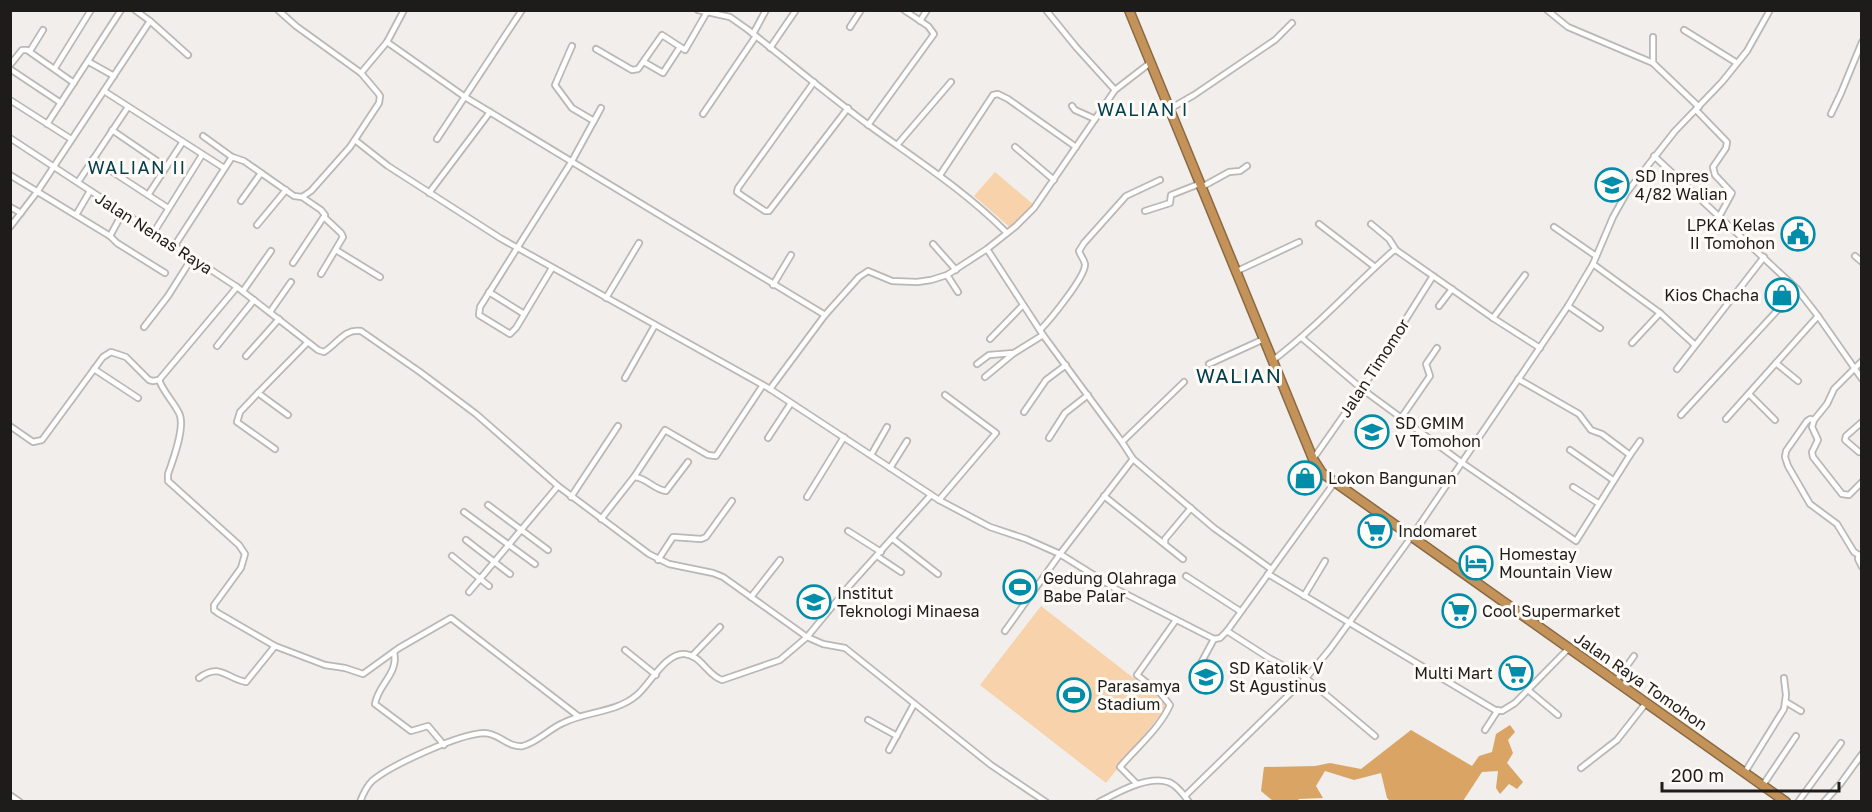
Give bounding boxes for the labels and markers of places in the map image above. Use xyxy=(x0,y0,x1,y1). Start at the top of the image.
place label: SD Inpres 4/82 Walian xyxy=(1635,166,1728,204)
school or university icon: SD Inpres 4/82 Walian xyxy=(1594,167,1630,203)
place label: LPKA Kelas II Tomohon xyxy=(1687,215,1775,253)
public building icon: LPKA Kelas II Tomohon xyxy=(1780,216,1816,252)
shop icon: Kios Chacha xyxy=(1764,277,1800,313)
place label: Kios Chacha xyxy=(1664,285,1759,305)
place label: SD GMIM V Tomohon xyxy=(1395,413,1481,451)
school or university icon: SD GMIM V Tomohon xyxy=(1354,414,1390,450)
shop icon: Lokon Bangunan xyxy=(1287,460,1323,496)
place label: Lokon Bangunan xyxy=(1328,468,1457,488)
supermarket icon: Indomaret xyxy=(1357,513,1393,549)
place label: Indomaret xyxy=(1398,521,1477,541)
place label: Homestay Mountain View xyxy=(1499,544,1612,582)
hotel icon: Homestay Mountain View xyxy=(1458,545,1494,581)
place label: Gedung Olahraga Babe Palar xyxy=(1043,568,1177,606)
sports icon: Gedung Olahraga Babe Palar xyxy=(1002,569,1038,605)
place label: Institut Teknologi Minaesa xyxy=(837,583,980,621)
school or university icon: Institut Teknologi Minaesa xyxy=(796,584,832,620)
supermarket icon: Cool Supermarket xyxy=(1441,593,1477,629)
place label: Cool Supermarket xyxy=(1482,601,1620,621)
supermarket icon: Multi Mart xyxy=(1498,655,1534,691)
place label: SD Katolik V St Agustinus xyxy=(1229,658,1327,696)
school or university icon: SD Katolik V St Agustinus xyxy=(1188,659,1224,695)
place label: Multi Mart xyxy=(1414,663,1493,683)
place label: Parasamya Stadium xyxy=(1097,676,1180,714)
sports icon: Parasamya Stadium xyxy=(1056,677,1092,713)

